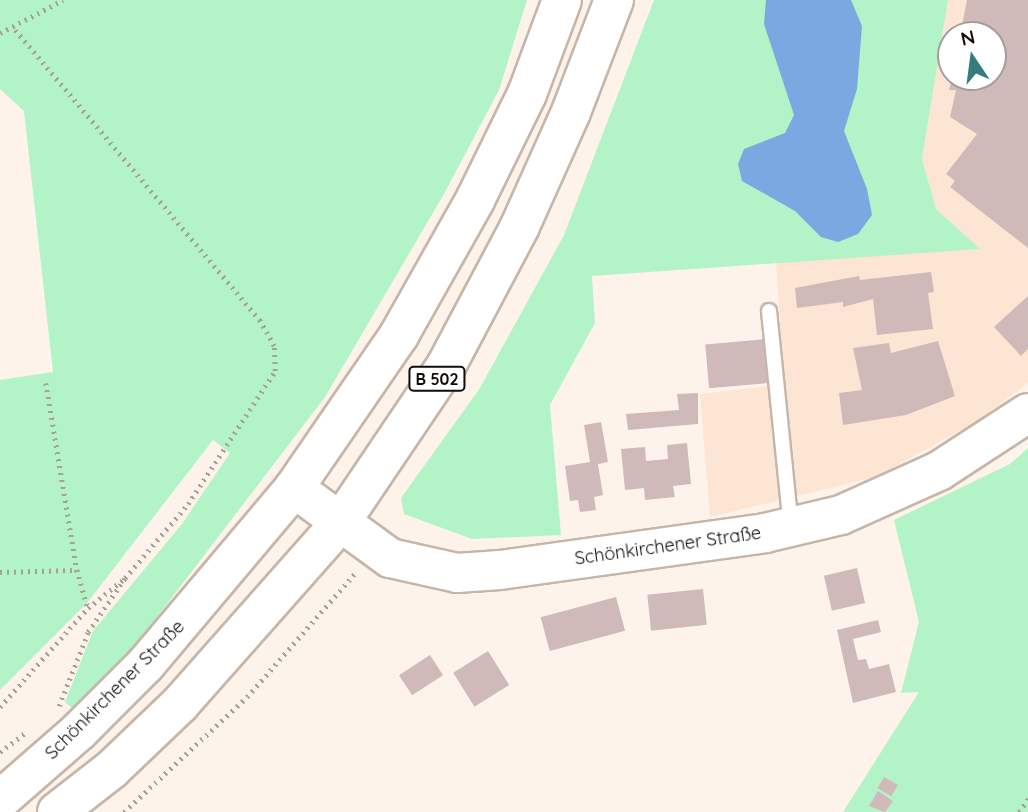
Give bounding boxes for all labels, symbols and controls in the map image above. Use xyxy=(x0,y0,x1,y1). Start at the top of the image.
north arrow xyxy=(937,21,1007,91)
text: N xyxy=(958,24,977,51)
road number: B 502 xyxy=(407,366,467,392)
street label: Schönkirchener Straße xyxy=(573,522,763,570)
street label: Schönkirchener Straße xyxy=(41,616,189,764)

